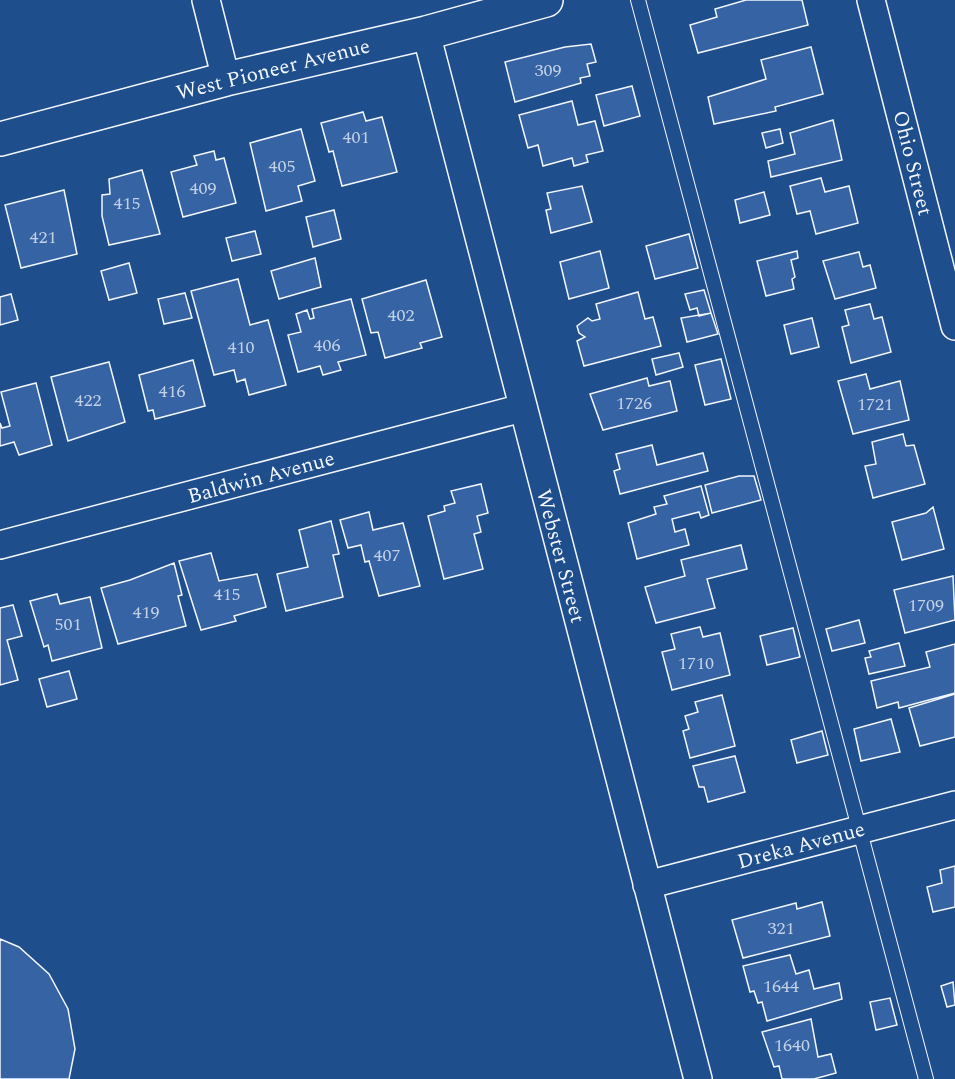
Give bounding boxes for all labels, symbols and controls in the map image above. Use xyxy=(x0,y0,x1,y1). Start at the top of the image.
street label: West Pioneer Avenue xyxy=(173,30,373,110)
house number: 309 xyxy=(535,57,562,84)
street label: Ohio Street xyxy=(884,107,941,219)
house number: 401 xyxy=(343,124,370,151)
house number: 405 xyxy=(269,153,296,180)
house number: 409 xyxy=(190,175,217,202)
house number: 415 xyxy=(114,190,141,217)
house number: 421 xyxy=(30,224,57,251)
house number: 402 xyxy=(388,302,415,329)
house number: 406 xyxy=(314,332,341,359)
house number: 410 xyxy=(228,334,255,361)
house number: 416 xyxy=(159,378,186,405)
house number: 422 xyxy=(75,387,102,414)
house number: 1726 xyxy=(616,390,652,417)
house number: 1721 xyxy=(857,391,893,418)
street label: Baldwin Avenue xyxy=(184,443,338,513)
street label: Webster Street xyxy=(527,486,593,627)
house number: 407 xyxy=(374,542,401,569)
house number: 415 xyxy=(214,581,241,608)
house number: 1709 xyxy=(908,592,944,619)
house number: 419 xyxy=(133,599,160,626)
house number: 501 xyxy=(55,611,82,638)
house number: 1710 xyxy=(678,650,714,677)
street label: Dreka Avenue xyxy=(734,814,869,878)
house number: 321 xyxy=(768,915,795,942)
house number: 1644 xyxy=(763,973,799,1000)
house number: 1640 xyxy=(774,1032,810,1059)

